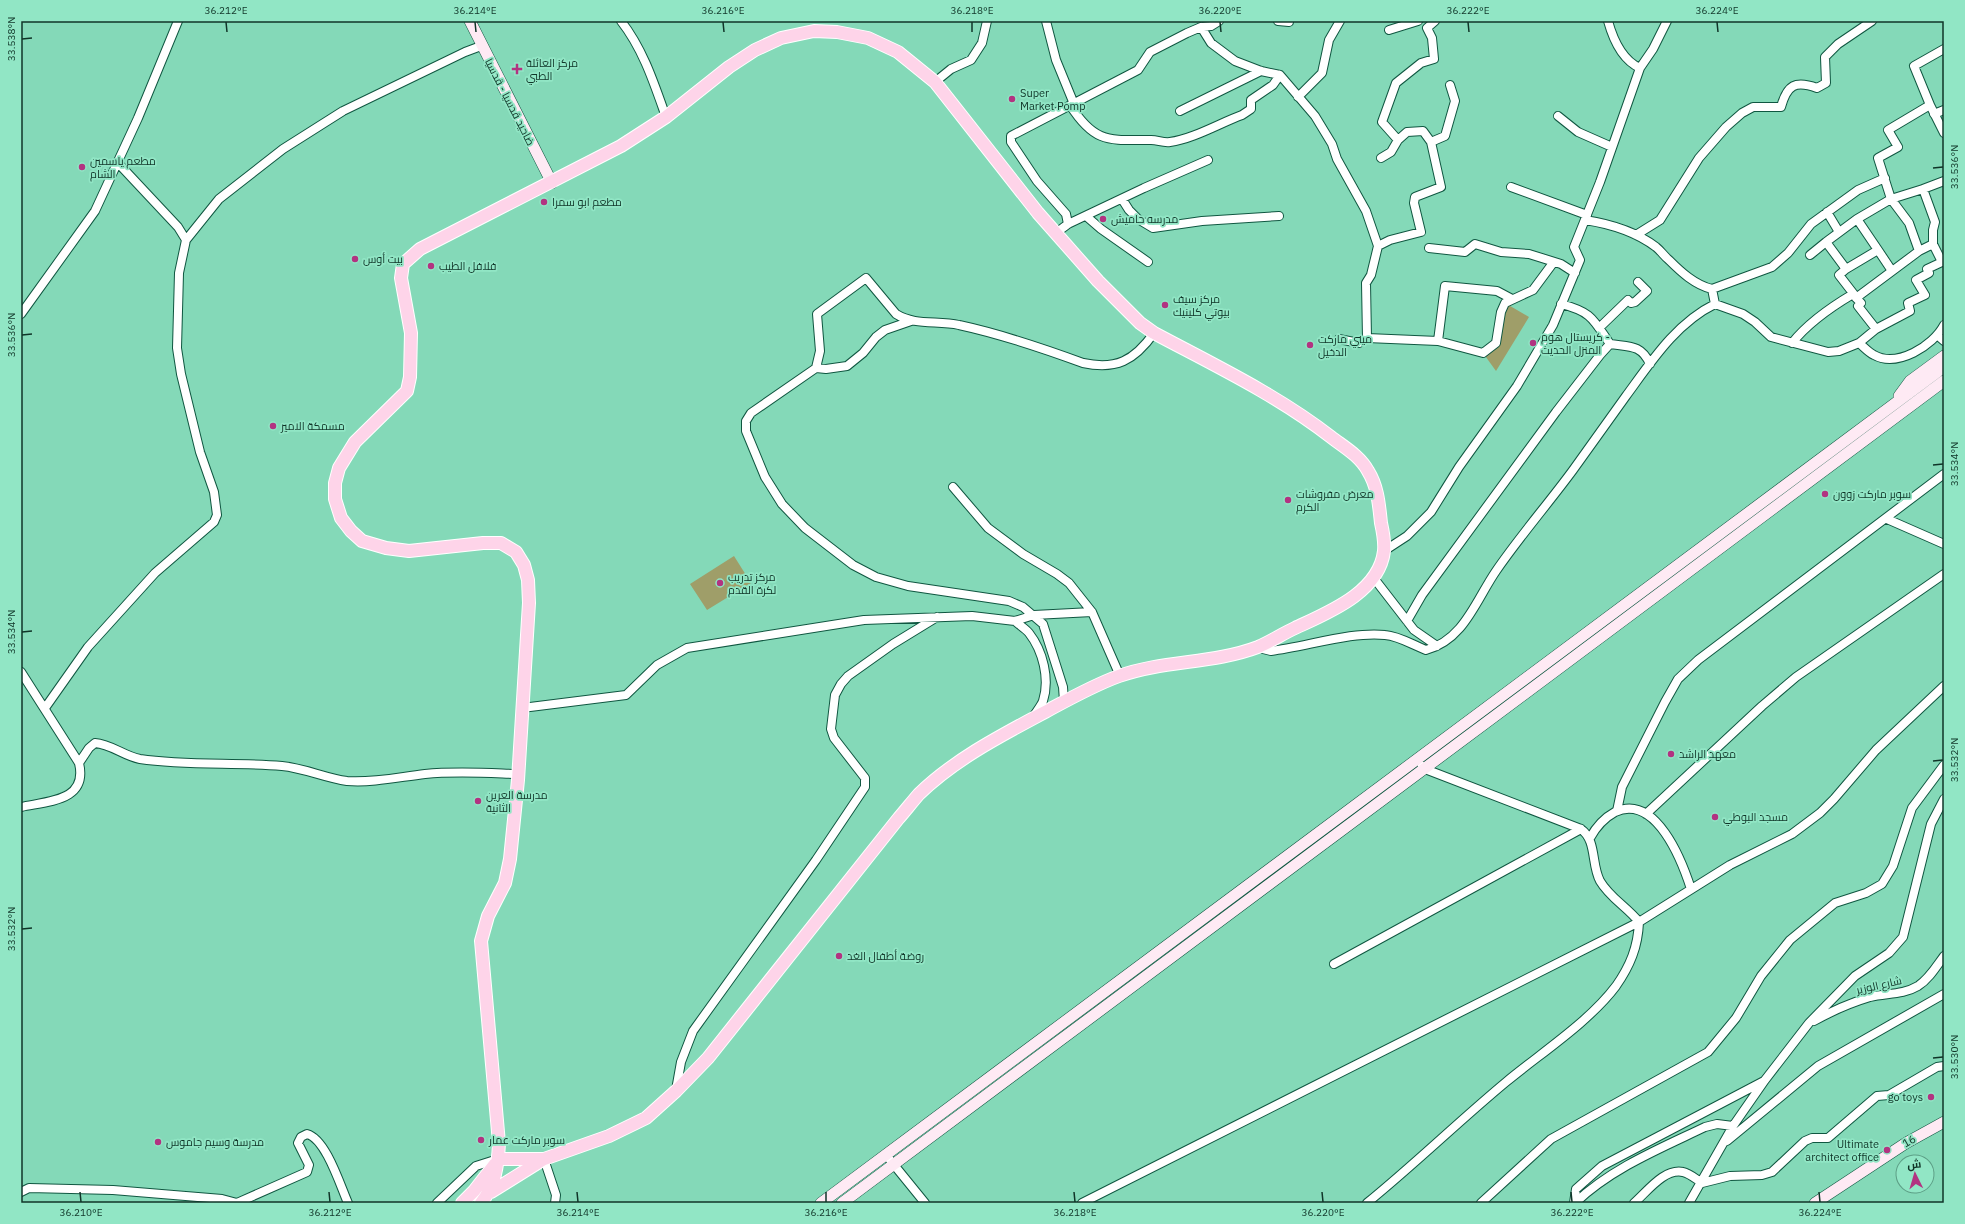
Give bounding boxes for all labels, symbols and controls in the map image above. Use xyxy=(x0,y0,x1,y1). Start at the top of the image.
text: 36.212°E xyxy=(204,4,248,17)
text: 36.214°E xyxy=(453,4,497,17)
text: 36.216°E xyxy=(701,4,745,17)
text: 36.218°E xyxy=(950,4,994,17)
text: 36.220°E xyxy=(1198,4,1242,17)
text: 36.222°E xyxy=(1446,4,1490,17)
text: 36.224°E xyxy=(1695,4,1739,17)
text: 33.538°N xyxy=(5,17,18,61)
street label: ضاحيد قدسيا - قدسيا xyxy=(482,56,538,148)
place label: مركز العائلة الطبي xyxy=(526,56,578,85)
marker: مركز العائلة الطبي xyxy=(511,63,523,75)
place label: Super Market Pomp xyxy=(1020,86,1086,113)
marker: Super Market Pomp xyxy=(1007,94,1017,104)
text: 33.536°N xyxy=(1948,145,1961,189)
place label: مطعم ياسمين الشام xyxy=(90,154,156,182)
marker: مطعم ياسمين الشام xyxy=(77,162,87,172)
place label: مطعم ابو سمرا xyxy=(552,195,622,210)
marker: مطعم ابو سمرا xyxy=(539,197,549,207)
place label: مدرسه حاميش xyxy=(1111,212,1178,226)
marker: مدرسه حاميش xyxy=(1098,214,1108,224)
place label: بيت أوس xyxy=(363,252,403,266)
marker: بيت أوس xyxy=(350,254,360,264)
place label: فلافل الطيب xyxy=(439,259,496,273)
marker: فلافل الطيب xyxy=(426,261,436,271)
place label: مركز سيف بيوتي كلينيك xyxy=(1173,292,1230,321)
marker: مركز سيف بيوتي كلينيك xyxy=(1160,300,1170,310)
text: 33.536°N xyxy=(5,313,18,357)
place label: كريستال هوم - المنزل الحديث xyxy=(1541,330,1610,357)
place label: ميني ماركت الدخيل xyxy=(1318,332,1372,359)
marker: كريستال هوم - المنزل الحديث xyxy=(1528,338,1538,348)
marker: ميني ماركت الدخيل xyxy=(1305,340,1315,350)
place label: مسمكة الامير xyxy=(280,419,345,433)
marker: مسمكة الامير xyxy=(268,421,278,431)
text: 33.534°N xyxy=(1948,442,1961,486)
place label: معرض مفروشات الكرم xyxy=(1296,487,1373,515)
place label: سوبر ماركت زوون xyxy=(1833,487,1911,501)
marker: سوبر ماركت زوون xyxy=(1820,489,1830,499)
marker: معرض مفروشات الكرم xyxy=(1283,495,1293,505)
place label: مركز تدريب لكرة القدم xyxy=(728,570,776,598)
marker: مركز تدريب لكرة القدم xyxy=(715,578,725,588)
text: 33.534°N xyxy=(5,610,18,654)
text: 33.532°N xyxy=(1948,738,1961,782)
place label: معهد الراشد xyxy=(1679,747,1736,761)
marker: معهد الراشد xyxy=(1666,749,1676,759)
place label: مدرسة العرين الثانية xyxy=(486,788,548,815)
marker: مدرسة العرين الثانية xyxy=(473,796,483,806)
place label: مسجد البوطي xyxy=(1723,810,1788,826)
marker: مسجد البوطي xyxy=(1710,812,1720,822)
text: 33.532°N xyxy=(5,907,18,951)
place label: روضة أطفال الغد xyxy=(847,949,924,963)
marker: روضة أطفال الغد xyxy=(834,951,844,961)
street label: شارع الوزير xyxy=(1854,973,1903,998)
text: 33.530°N xyxy=(1948,1035,1961,1079)
place label: go toys xyxy=(1888,1090,1923,1104)
marker: go toys xyxy=(1926,1092,1936,1102)
street label: 16 xyxy=(1900,1132,1918,1150)
place label: سوبر ماركت عمار xyxy=(488,1133,565,1147)
place label: مدرسة وسيم جاموس xyxy=(166,1135,264,1150)
marker: سوبر ماركت عمار xyxy=(476,1135,486,1145)
marker: مدرسة وسيم جاموس xyxy=(153,1137,163,1147)
place label: Ultimate architect office xyxy=(1805,1137,1879,1164)
marker: Ultimate architect office xyxy=(1882,1145,1892,1155)
north arrow xyxy=(1895,1154,1935,1194)
text: ش xyxy=(1906,1156,1922,1172)
text: 36.210°E xyxy=(59,1206,103,1219)
text: 36.212°E xyxy=(308,1206,352,1219)
text: 36.214°E xyxy=(556,1206,600,1219)
text: 36.216°E xyxy=(804,1206,848,1219)
text: 36.218°E xyxy=(1053,1206,1097,1219)
text: 36.220°E xyxy=(1301,1206,1345,1219)
text: 36.222°E xyxy=(1550,1206,1594,1219)
text: 36.224°E xyxy=(1798,1206,1842,1219)

